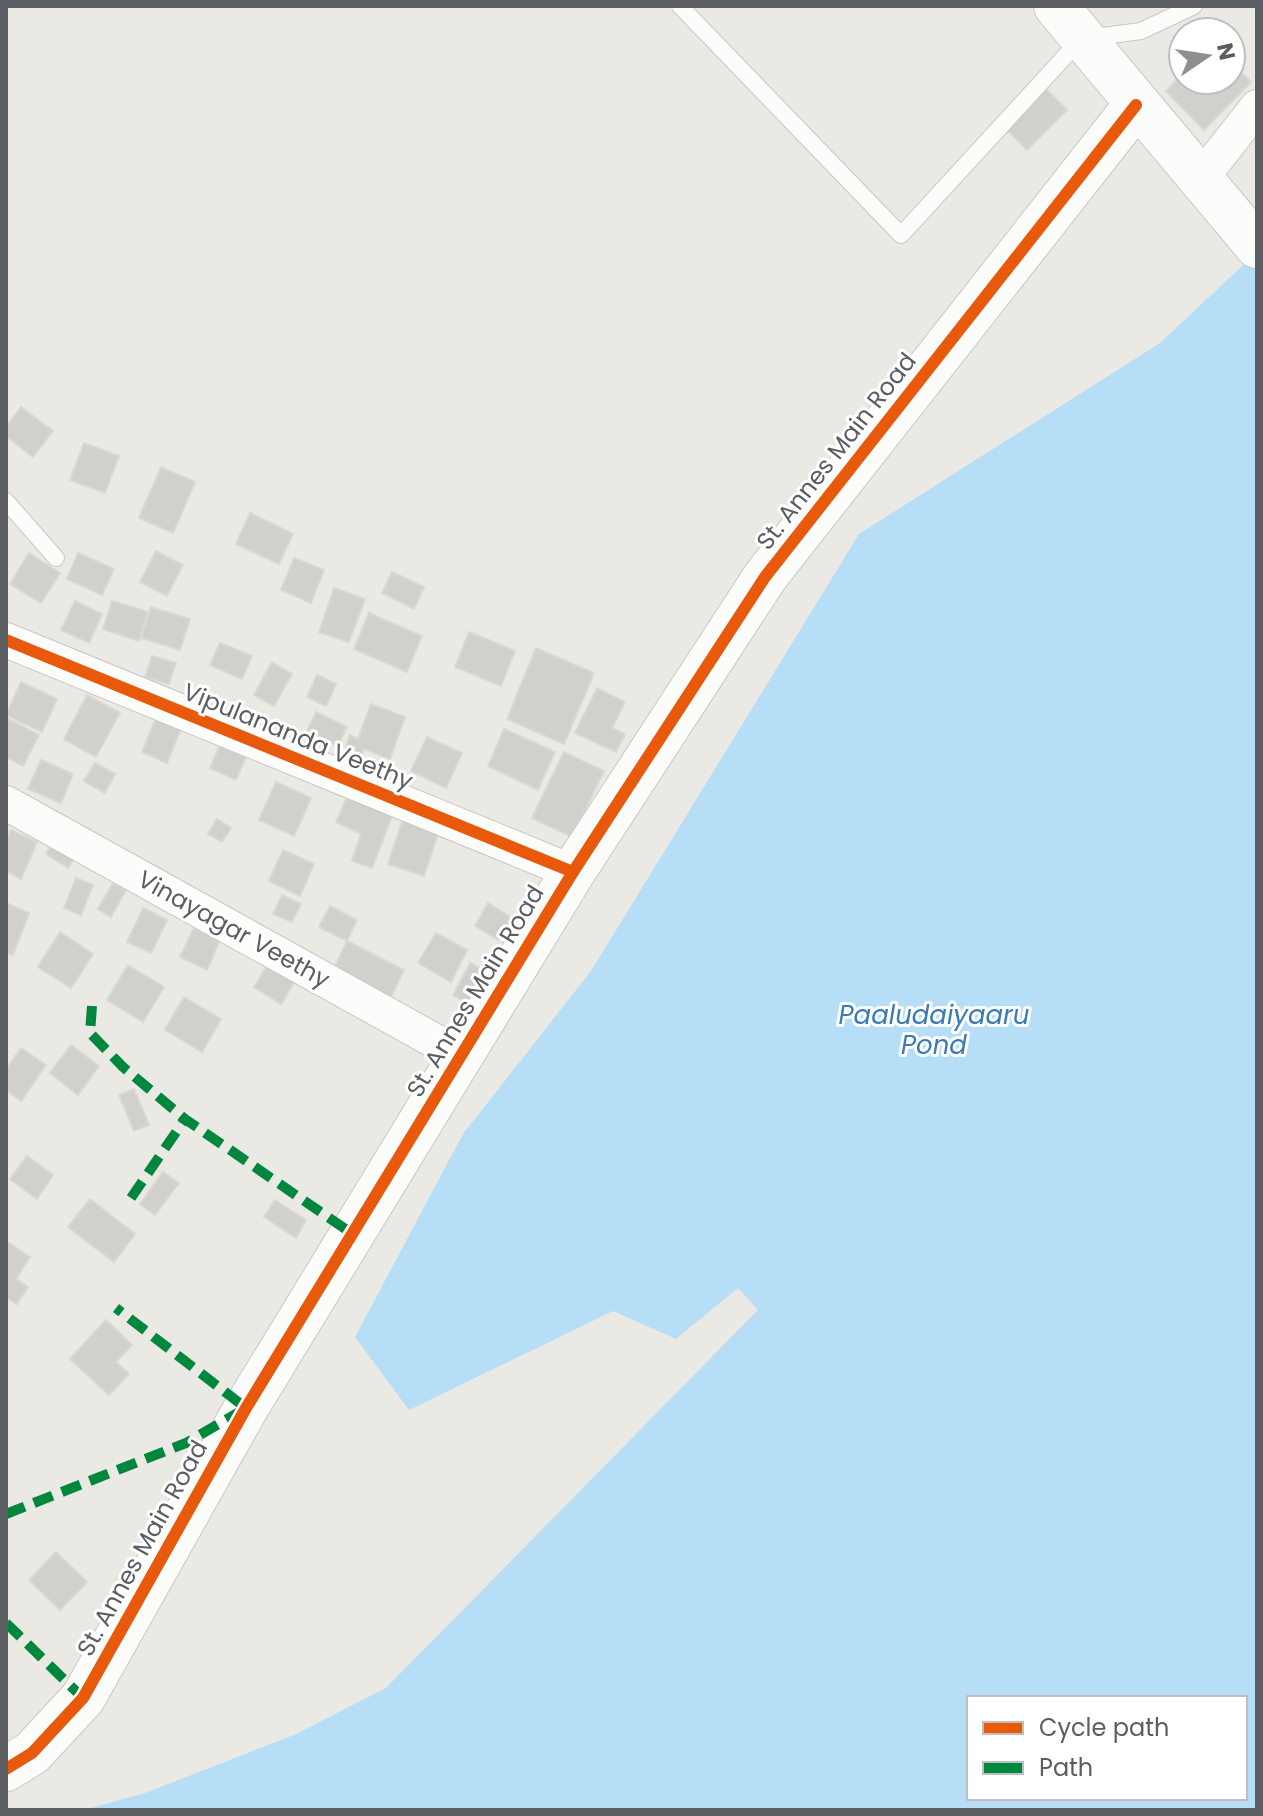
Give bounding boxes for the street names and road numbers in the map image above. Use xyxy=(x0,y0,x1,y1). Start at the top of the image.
street label: St. Annes Main Road xyxy=(749,346,923,556)
street label: Vipulananda Veethy xyxy=(178,675,418,797)
street label: Vinayagar Veethy xyxy=(132,862,336,996)
street label: St. Annes Main Road xyxy=(399,879,551,1103)
street label: St. Annes Main Road xyxy=(69,1434,215,1662)

